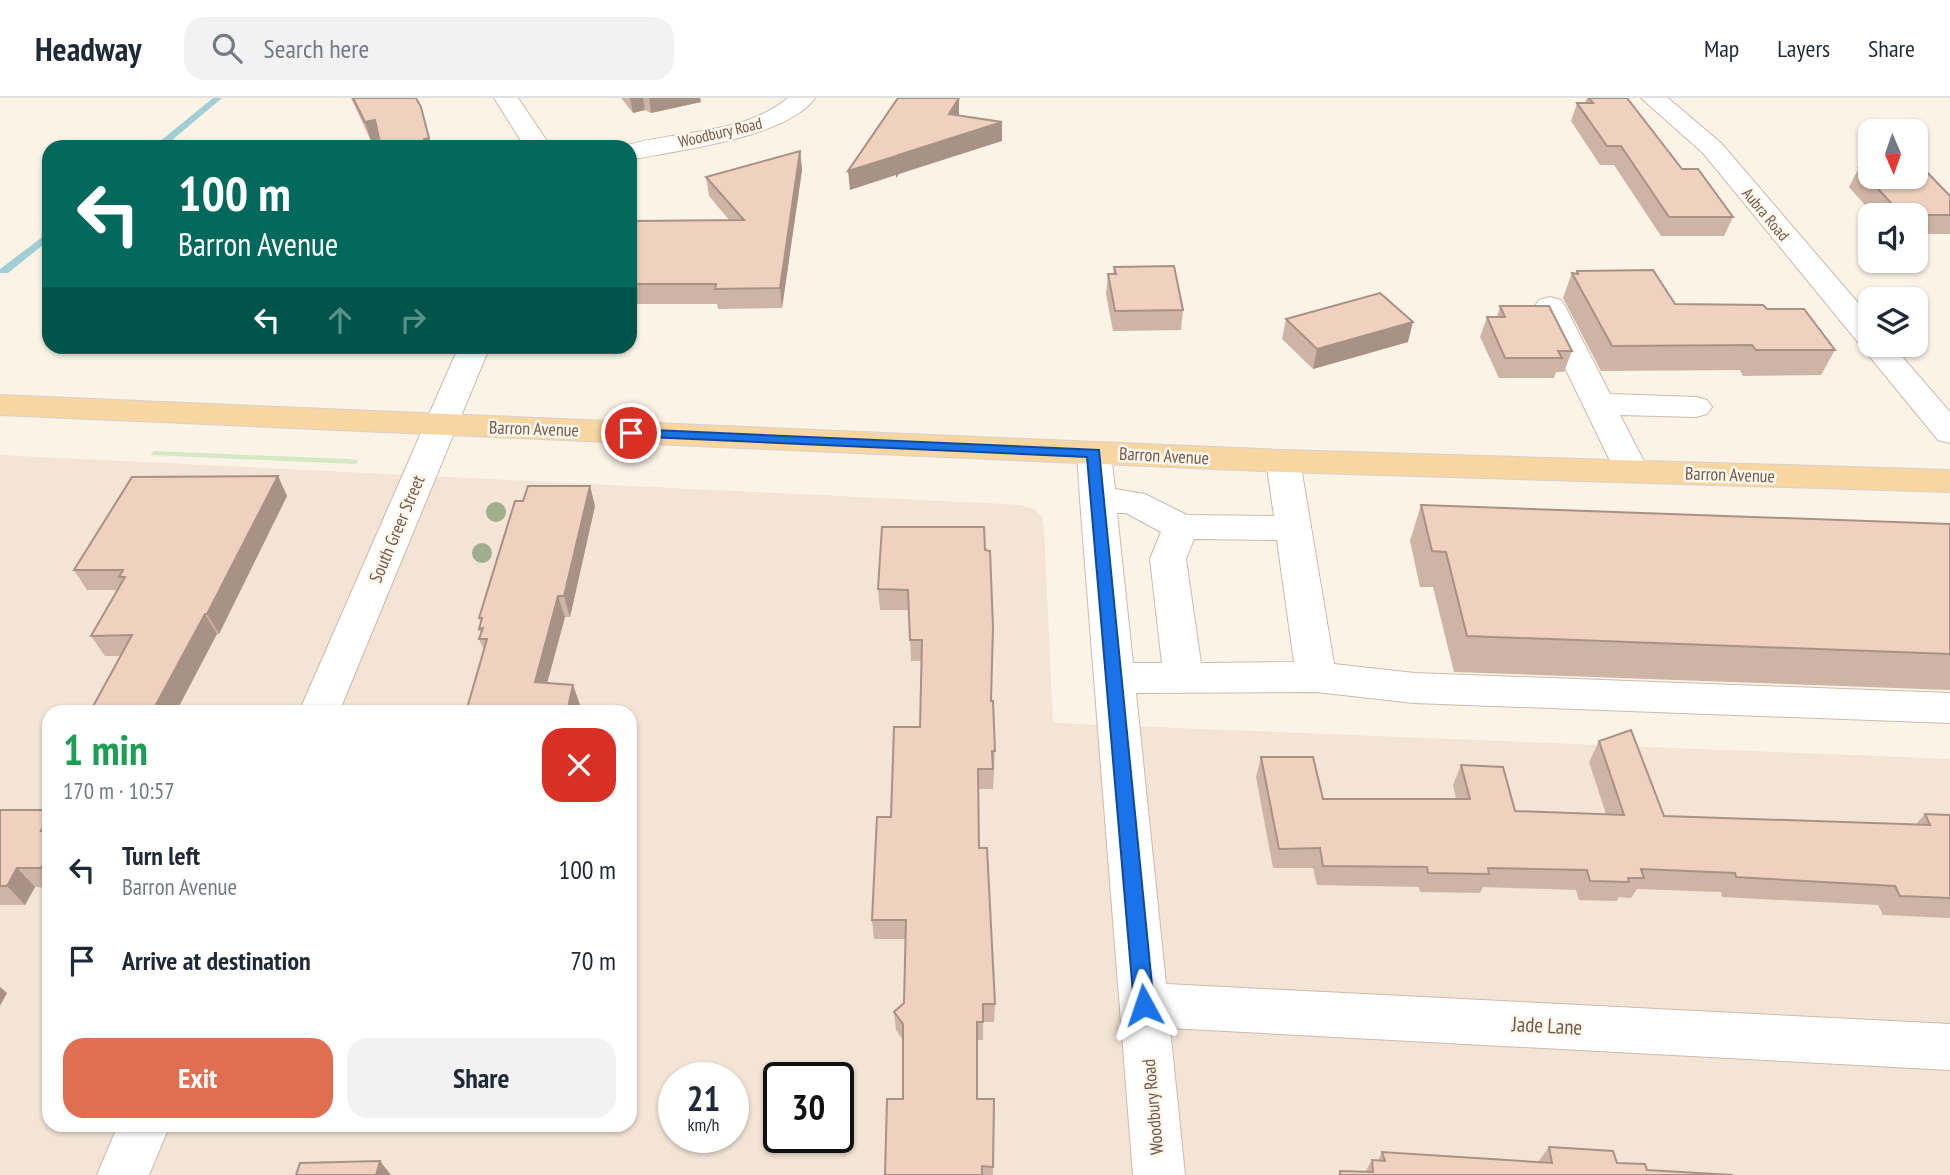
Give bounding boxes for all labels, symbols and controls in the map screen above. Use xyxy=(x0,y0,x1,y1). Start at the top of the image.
search box xyxy=(184,17,674,80)
text: Headway xyxy=(35,27,142,70)
icon: search xyxy=(208,29,246,67)
text: Search here xyxy=(264,32,369,65)
text: Map xyxy=(1704,33,1739,64)
text: Layers xyxy=(1777,33,1830,64)
text: Share xyxy=(1868,33,1915,64)
street label: Woodbury Road xyxy=(676,113,764,151)
north arrow xyxy=(1858,119,1928,189)
map controls xyxy=(1858,119,1928,357)
text: 100 m xyxy=(178,161,291,225)
icon: left xyxy=(63,168,154,259)
street label: Aubra Road xyxy=(1738,183,1794,245)
button: sound xyxy=(1858,203,1928,273)
text: Barron Avenue xyxy=(178,223,338,265)
button: layers xyxy=(1858,287,1928,357)
icon: left xyxy=(248,301,286,339)
icon: ahead xyxy=(321,301,359,339)
icon: right xyxy=(394,301,432,339)
pin xyxy=(601,403,661,463)
icon: arrive xyxy=(612,414,650,452)
street label: Barron Avenue xyxy=(489,415,579,442)
street label: Barron Avenue xyxy=(1118,442,1210,469)
street label: Barron Avenue xyxy=(1685,461,1775,488)
street label: South Greer Street xyxy=(364,472,430,586)
text: 1 min xyxy=(63,722,148,777)
button: close xyxy=(542,728,616,802)
text: 170 m · 10:57 xyxy=(63,776,175,805)
text: Turn left xyxy=(122,839,200,872)
icon: left xyxy=(63,851,101,889)
text: 100 m xyxy=(558,853,616,886)
text: Barron Avenue xyxy=(122,872,237,901)
icon: arrive xyxy=(63,942,101,980)
text: Arrive at destination xyxy=(122,944,311,977)
text: 70 m xyxy=(570,944,616,977)
position arrow xyxy=(1107,968,1181,1042)
street label: Jade Lane xyxy=(1510,1010,1583,1041)
button: Exit xyxy=(63,1038,333,1118)
button: Share xyxy=(347,1038,616,1118)
street label: Woodbury Road xyxy=(1137,1058,1168,1156)
speed limit sign: 30 xyxy=(763,1062,854,1153)
text: 21 xyxy=(687,1075,720,1121)
text: km/h xyxy=(688,1113,719,1136)

